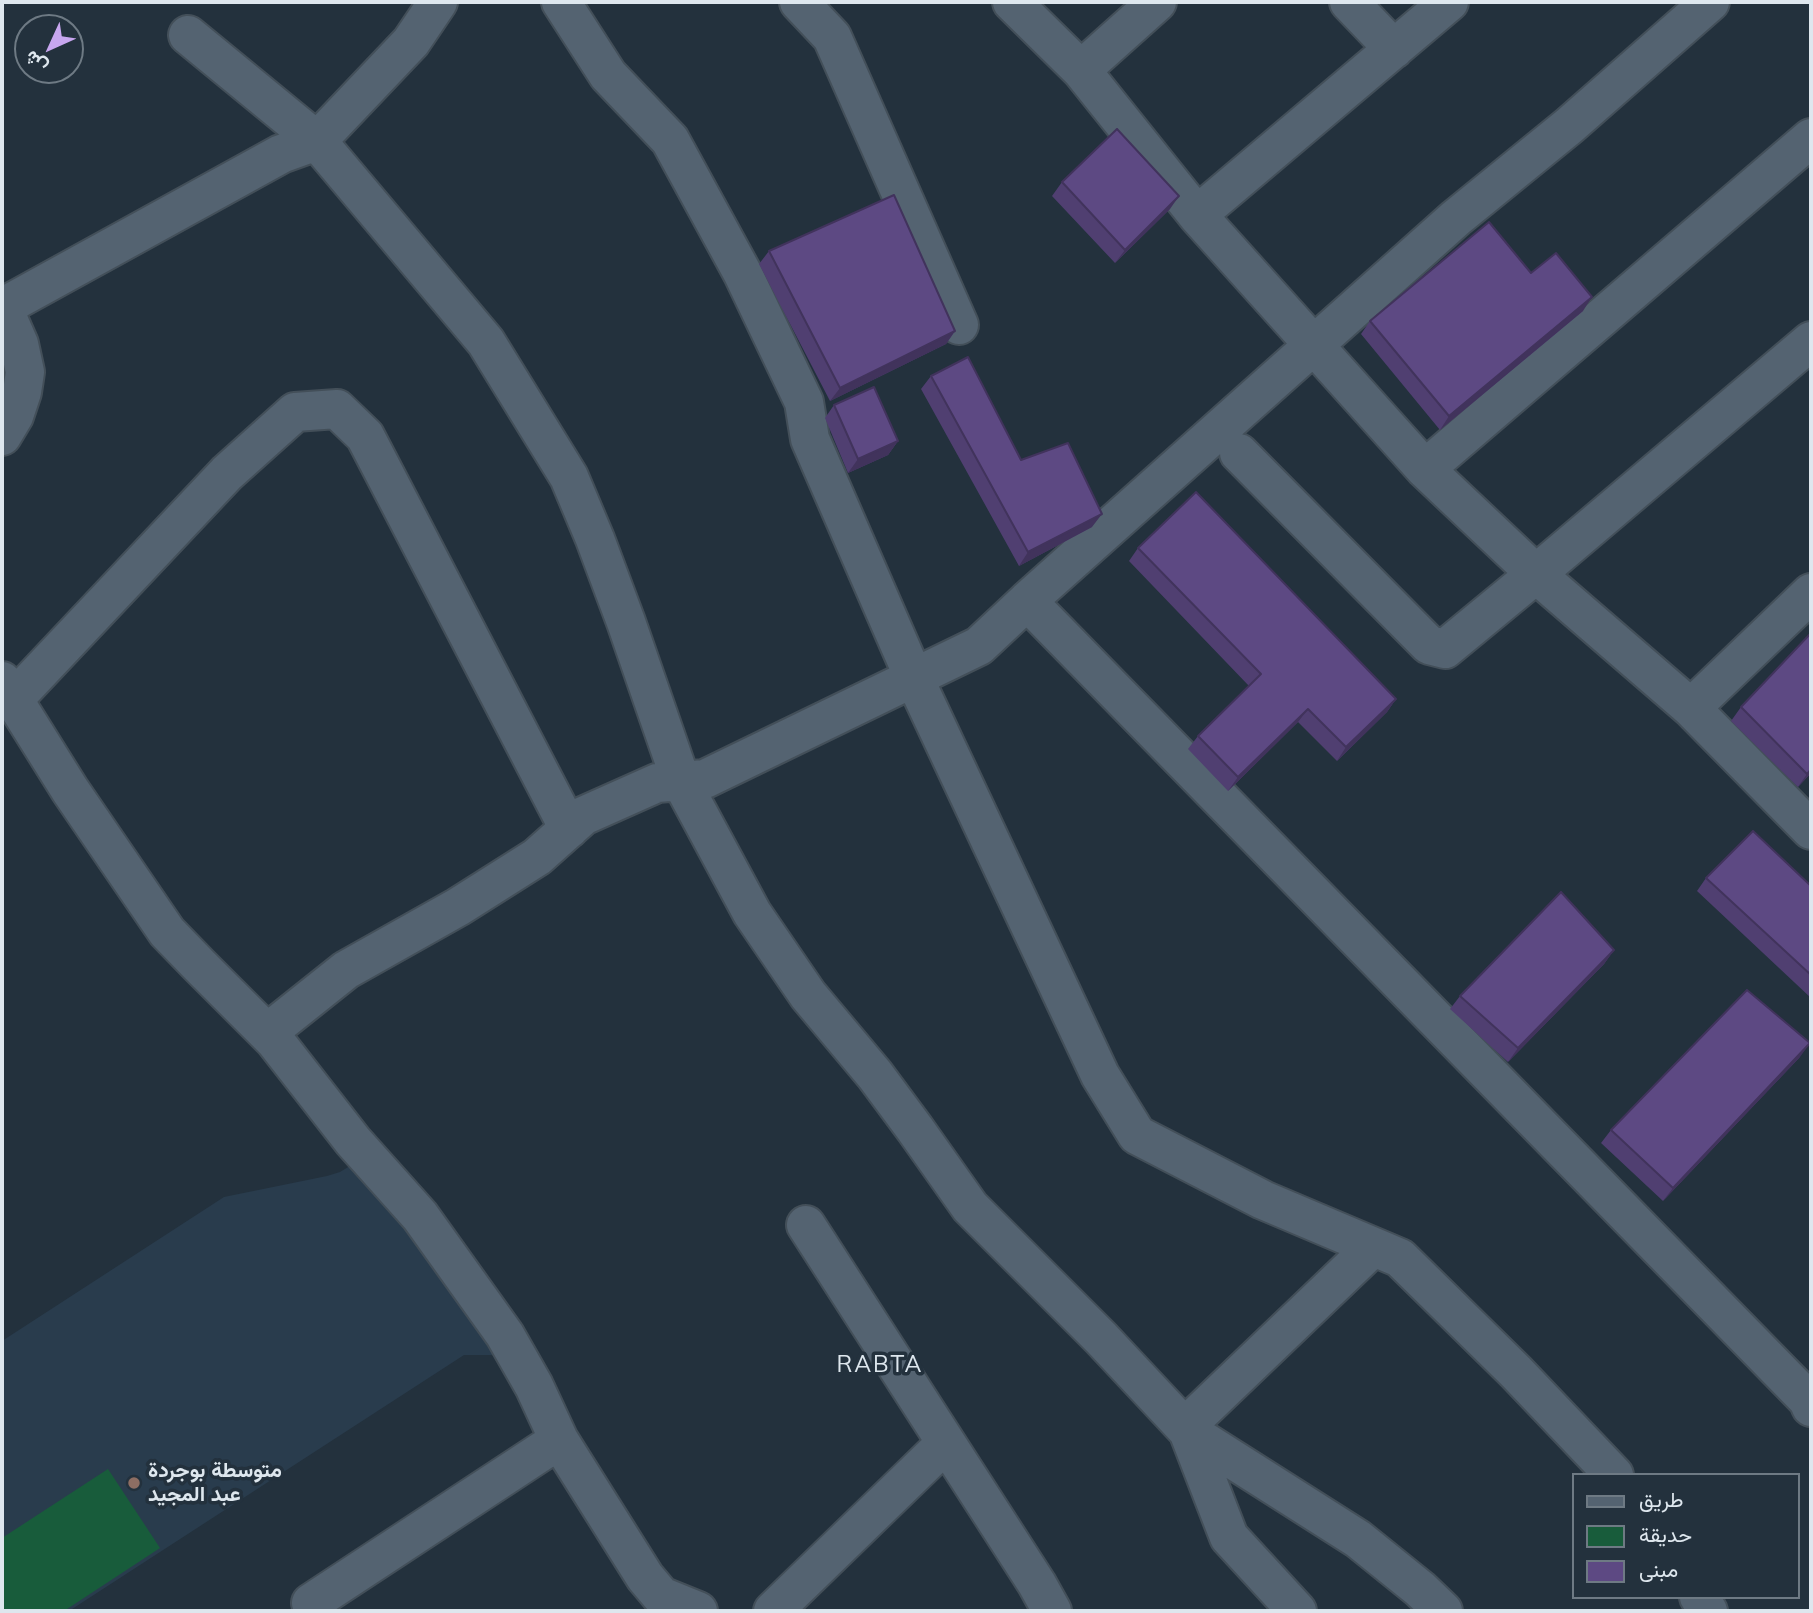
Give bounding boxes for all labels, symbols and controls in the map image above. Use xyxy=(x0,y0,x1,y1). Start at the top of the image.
north arrow xyxy=(14,14,84,84)
text: ش xyxy=(19,46,52,79)
district label: RABTA xyxy=(837,1351,923,1379)
place label: متوسطة بوجردة عبد المجيد xyxy=(148,1458,282,1508)
legend xyxy=(1572,1473,1799,1599)
marker: متوسطة بوجردة عبد المجيد xyxy=(126,1475,142,1491)
text: طريق xyxy=(1639,1486,1684,1512)
text: حديقة xyxy=(1639,1521,1692,1547)
text: مبنى xyxy=(1639,1556,1678,1582)

